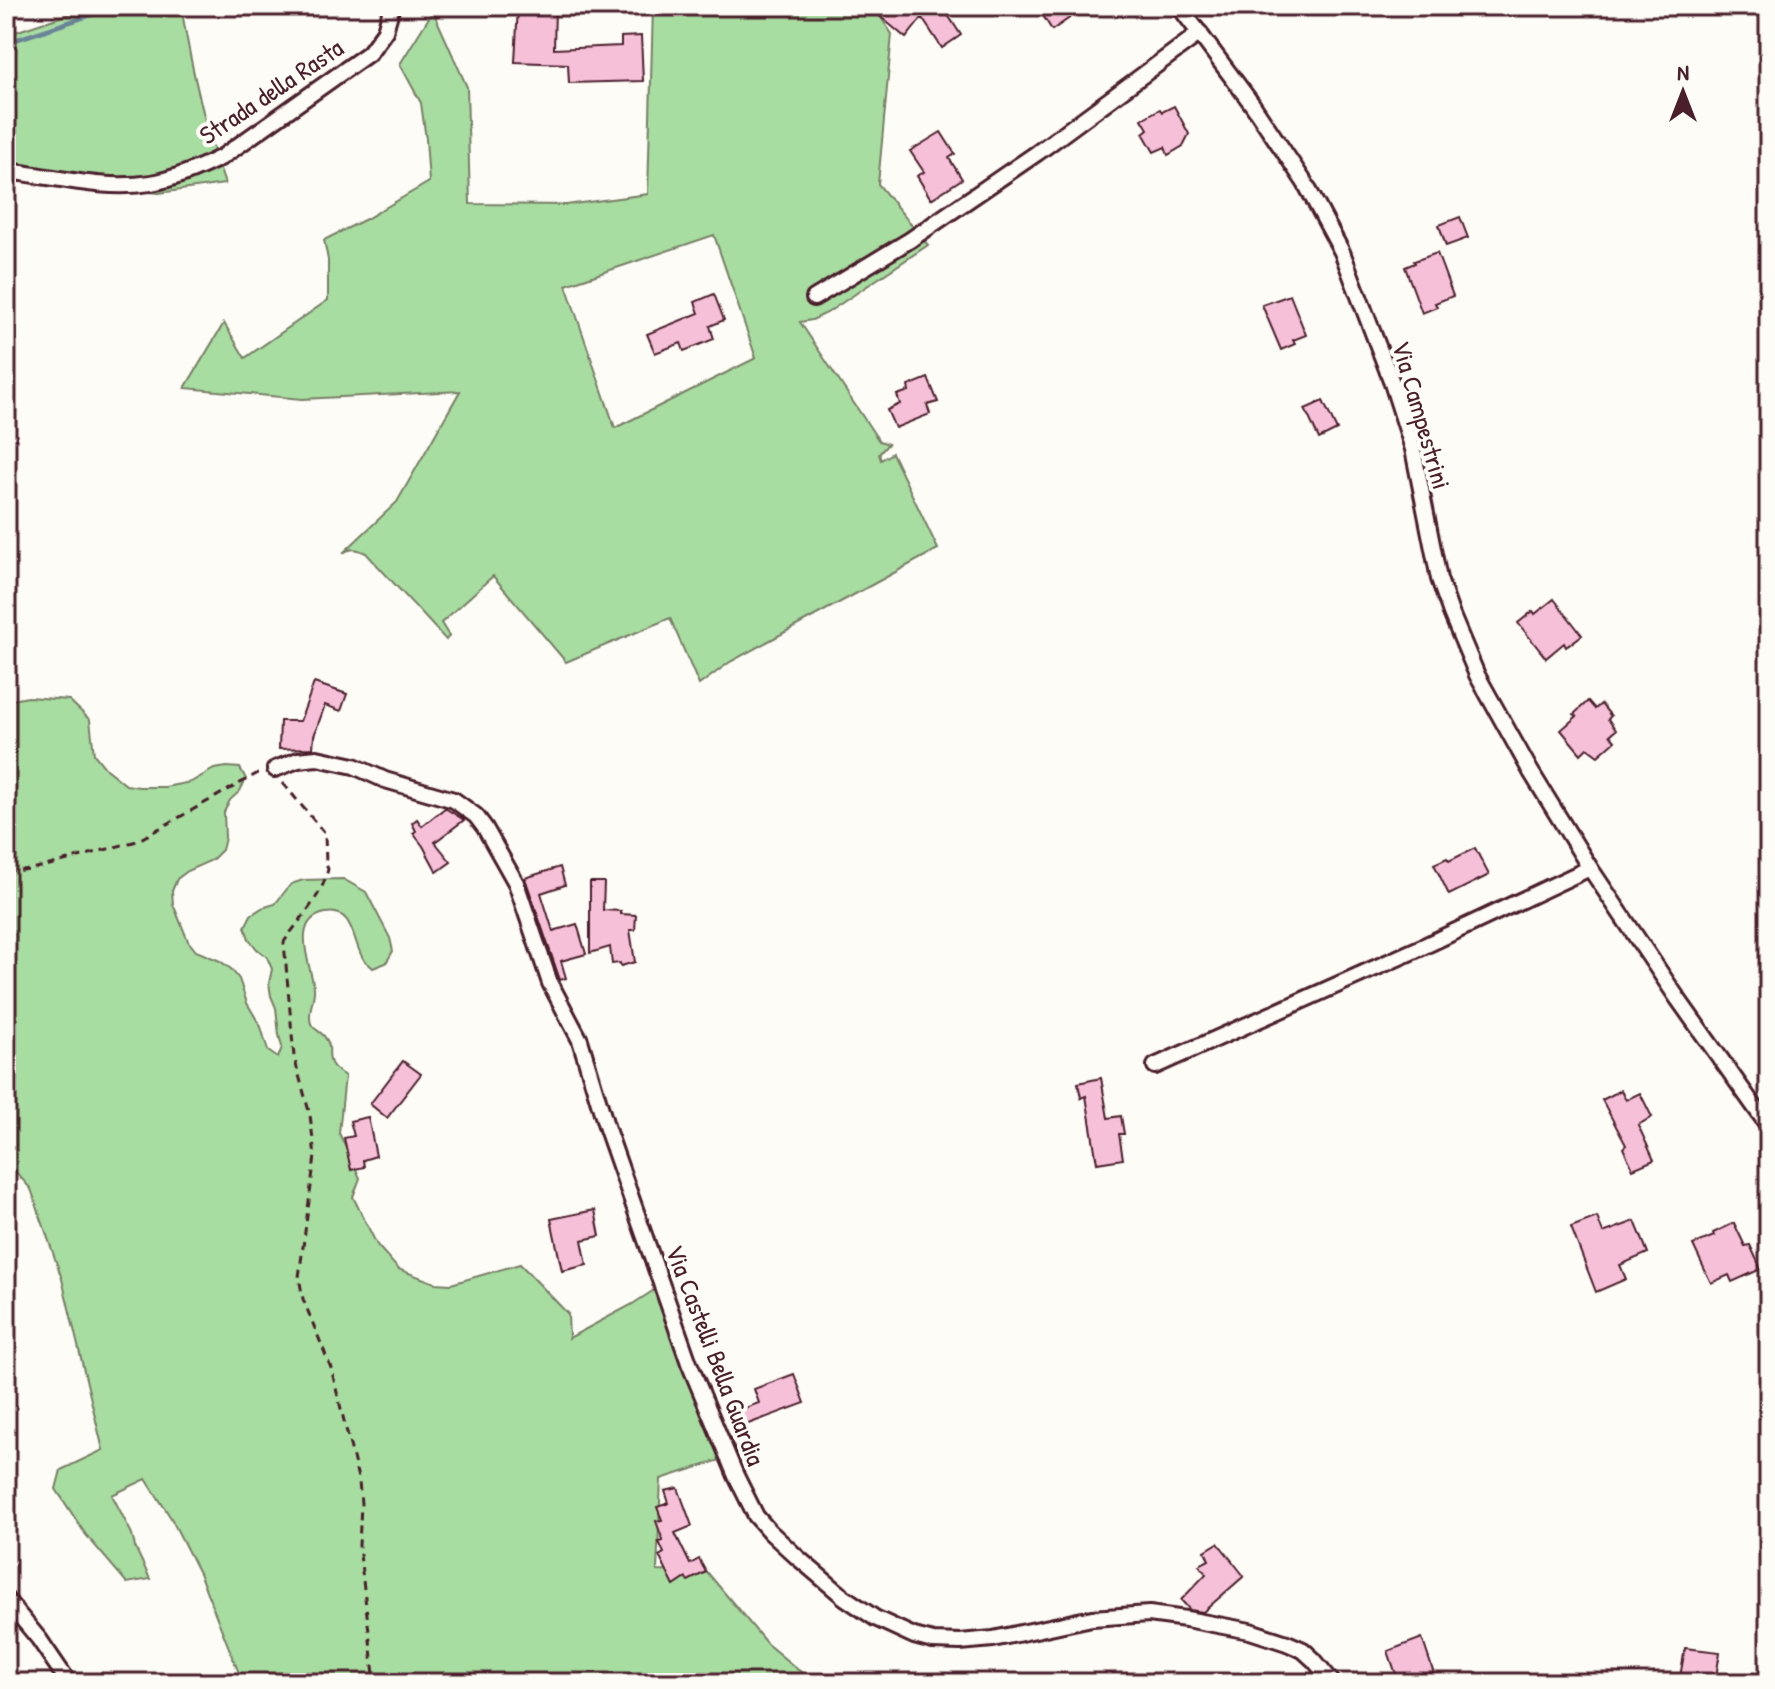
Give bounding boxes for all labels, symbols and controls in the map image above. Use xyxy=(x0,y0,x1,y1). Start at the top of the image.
street label: Strada della Rasta xyxy=(192,30,350,152)
north arrow xyxy=(1643,52,1723,132)
text: N xyxy=(1677,57,1689,87)
street label: Via Campestrini xyxy=(1384,337,1460,493)
street label: Via Castelli Bella Guardia xyxy=(658,1240,774,1470)

